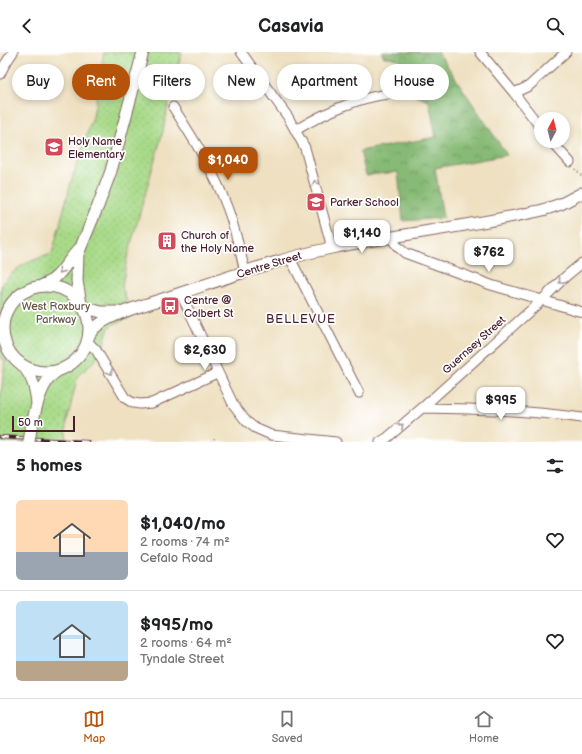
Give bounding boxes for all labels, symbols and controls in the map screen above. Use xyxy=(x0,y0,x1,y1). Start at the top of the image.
icon: back xyxy=(16,15,38,37)
icon: search xyxy=(544,15,566,37)
text: Casavia xyxy=(258,16,324,37)
chip: Buy xyxy=(12,64,64,100)
chip: Rent xyxy=(72,64,130,100)
chip: Filters xyxy=(138,64,205,100)
chip: New xyxy=(213,64,269,100)
chip: Apartment xyxy=(277,64,372,100)
chip: House xyxy=(380,64,449,100)
north arrow xyxy=(534,112,570,148)
map controls xyxy=(534,112,570,148)
place label: Holy Name Elementary xyxy=(68,135,125,161)
school or university icon: Holy Name Elementary xyxy=(43,136,65,158)
pin: $1,040 xyxy=(195,147,261,181)
text: $1,040 xyxy=(208,152,248,168)
one-way arrow xyxy=(311,180,319,187)
school or university icon: Parker School xyxy=(305,191,327,213)
place label: Parker School xyxy=(330,196,399,209)
pin: $1,140 xyxy=(329,220,395,254)
text: $1,140 xyxy=(343,225,381,241)
place label: Church of the Holy Name xyxy=(181,229,255,255)
building icon: Church of the Holy Name xyxy=(156,230,178,252)
pin: $762 xyxy=(465,239,513,273)
text: $762 xyxy=(473,244,505,260)
street label: Centre Street xyxy=(235,249,304,281)
one-way arrow xyxy=(59,266,66,273)
one-way arrow xyxy=(559,276,566,284)
place label: Centre @ Colbert St xyxy=(184,294,234,320)
bus stop icon: Centre @ Colbert St xyxy=(159,295,181,317)
park label: West Roxbury Parkway xyxy=(22,300,90,326)
district label: BELLEVUE xyxy=(266,312,336,327)
street label: Guernsey Street xyxy=(440,313,509,377)
pin: $2,630 xyxy=(172,337,238,371)
text: $2,630 xyxy=(184,342,226,358)
one-way arrow xyxy=(105,368,112,376)
pin: $995 xyxy=(477,387,525,421)
text: $995 xyxy=(485,392,517,408)
scale bar xyxy=(12,414,75,433)
text: 50 m xyxy=(18,416,43,429)
one-way arrow xyxy=(397,423,404,430)
icon: filters xyxy=(544,455,566,477)
text: 5 homes xyxy=(16,456,82,476)
text: $1,040/mo xyxy=(140,514,225,534)
icon: home xyxy=(48,516,96,564)
icon: heart xyxy=(544,529,566,551)
text: 2 rooms · 74 m² xyxy=(140,534,230,550)
text: Cefalo Road xyxy=(140,550,213,566)
text: $995/mo xyxy=(140,615,213,635)
icon: home xyxy=(48,617,96,665)
icon: heart xyxy=(544,630,566,652)
text: 2 rooms · 64 m² xyxy=(140,635,232,651)
text: Tyndale Street xyxy=(140,651,224,667)
tab: Map xyxy=(83,708,105,745)
tab: Saved xyxy=(272,708,303,745)
tab: Home xyxy=(469,708,499,745)

